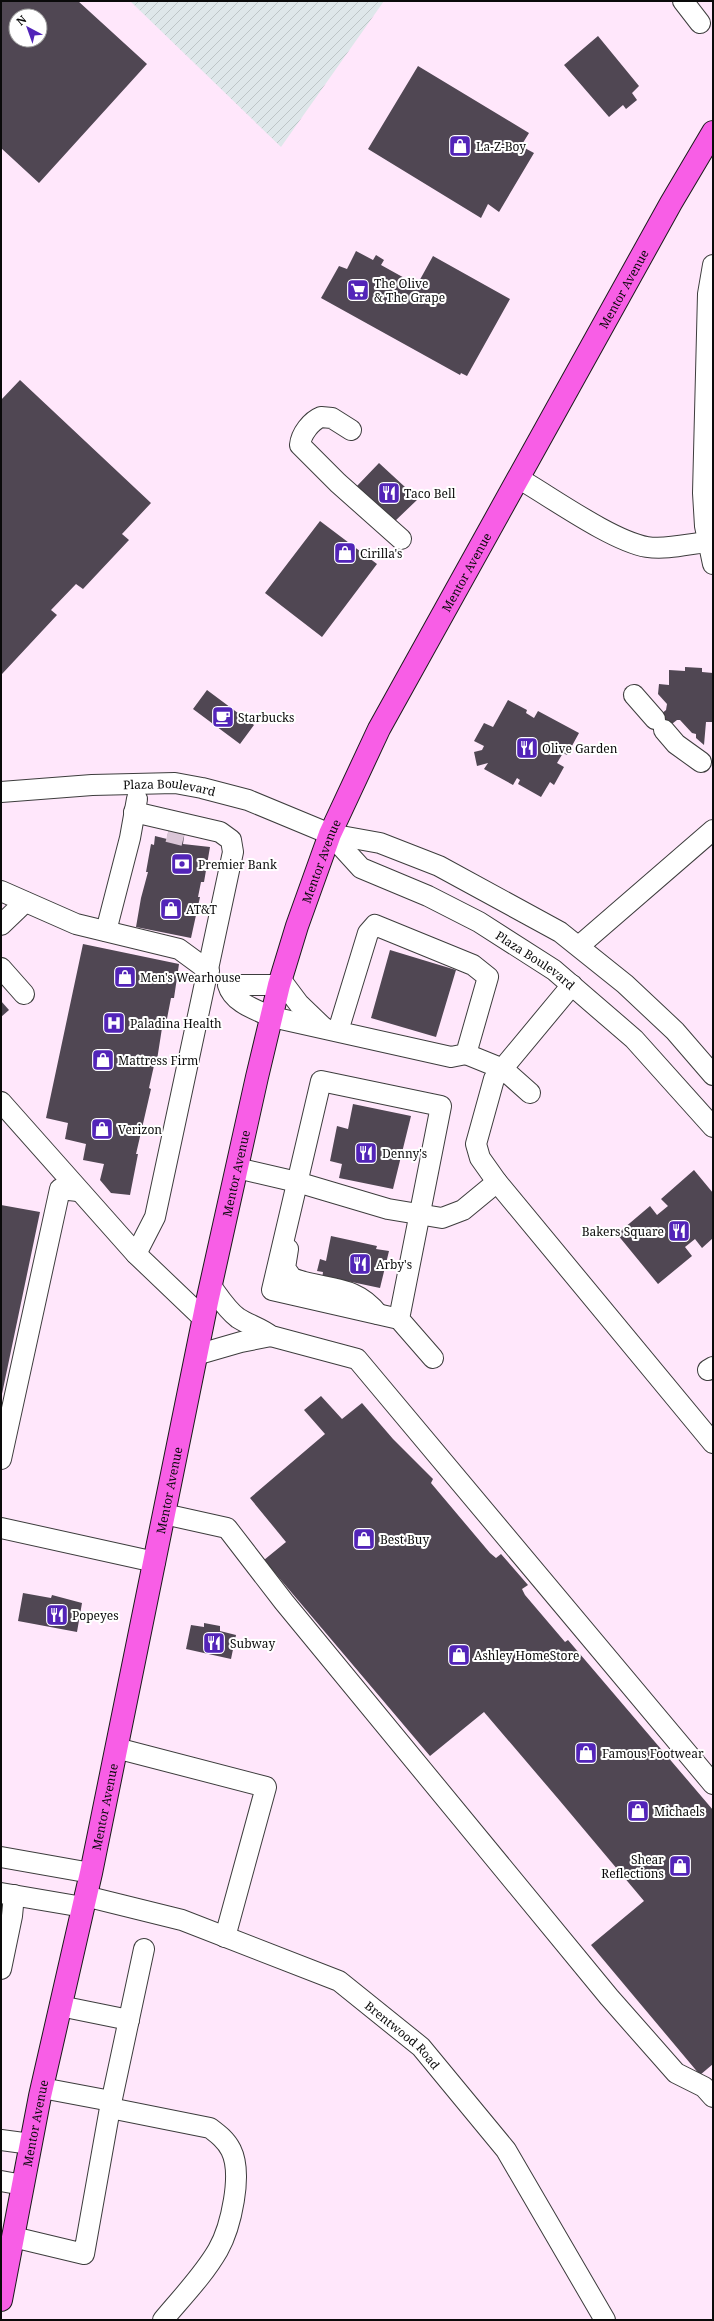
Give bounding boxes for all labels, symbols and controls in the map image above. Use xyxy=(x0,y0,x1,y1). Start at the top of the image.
north arrow xyxy=(8,8,48,48)
text: N xyxy=(13,11,30,29)
shop icon: La-Z-Boy xyxy=(447,133,473,159)
place label: La-Z-Boy xyxy=(476,138,526,155)
street label: Mentor Avenue xyxy=(595,246,652,332)
place label: The Olive & The Grape xyxy=(374,275,445,306)
supermarket icon: The Olive & The Grape xyxy=(345,277,371,303)
restaurant icon: Taco Bell xyxy=(376,480,402,506)
place label: Taco Bell xyxy=(404,485,456,502)
street label: Mentor Avenue xyxy=(437,529,495,615)
shop icon: Cirilla's xyxy=(332,540,358,566)
place label: Cirilla's xyxy=(360,545,402,562)
cafe icon: Starbucks xyxy=(210,704,236,730)
place label: Starbucks xyxy=(238,709,295,726)
restaurant icon: Olive Garden xyxy=(514,735,540,761)
place label: Olive Garden xyxy=(542,740,618,757)
street label: Plaza Boulevard xyxy=(123,774,218,800)
street label: Mentor Avenue xyxy=(297,816,344,905)
bank icon: Premier Bank xyxy=(169,851,195,877)
place label: Premier Bank xyxy=(198,856,278,873)
shop icon: AT&T xyxy=(158,896,184,922)
place label: AT&T xyxy=(186,901,218,918)
street label: Plaza Boulevard xyxy=(493,926,579,994)
shop icon: Men's Wearhouse xyxy=(112,964,138,990)
place label: Men's Wearhouse xyxy=(140,969,241,986)
hospital icon: Paladina Health xyxy=(101,1010,127,1036)
place label: Paladina Health xyxy=(130,1015,222,1032)
shop icon: Mattress Firm xyxy=(90,1047,116,1073)
place label: Mattress Firm xyxy=(118,1052,198,1069)
shop icon: Verizon xyxy=(89,1116,115,1142)
place label: Verizon xyxy=(118,1121,162,1138)
street label: Mentor Avenue xyxy=(218,1128,253,1218)
restaurant icon: Denny's xyxy=(353,1140,379,1166)
place label: Denny's xyxy=(382,1145,427,1162)
restaurant icon: Bakers Square xyxy=(666,1218,692,1244)
place label: Bakers Square xyxy=(582,1223,664,1240)
restaurant icon: Arby's xyxy=(347,1251,373,1277)
place label: Arby's xyxy=(376,1256,412,1273)
street label: Mentor Avenue xyxy=(152,1445,186,1535)
shop icon: Best Buy xyxy=(351,1526,377,1552)
place label: Best Buy xyxy=(380,1531,429,1548)
restaurant icon: Popeyes xyxy=(44,1602,70,1628)
place label: Popeyes xyxy=(72,1607,119,1624)
restaurant icon: Subway xyxy=(201,1630,227,1656)
place label: Subway xyxy=(230,1635,275,1652)
shop icon: Ashley HomeStore xyxy=(446,1642,472,1668)
place label: Ashley HomeStore xyxy=(474,1647,579,1664)
shop icon: Famous Footwear xyxy=(573,1740,599,1766)
place label: Famous Footwear xyxy=(602,1745,704,1762)
street label: Mentor Avenue xyxy=(87,1762,122,1852)
shop icon: Michaels xyxy=(625,1798,651,1824)
place label: Michaels xyxy=(654,1803,705,1820)
place label: Shear Reflections xyxy=(601,1851,664,1882)
shop icon: Shear Reflections xyxy=(667,1853,693,1879)
street label: Brentwood Road xyxy=(362,1997,445,2073)
street label: Mentor Avenue xyxy=(18,2078,52,2168)

